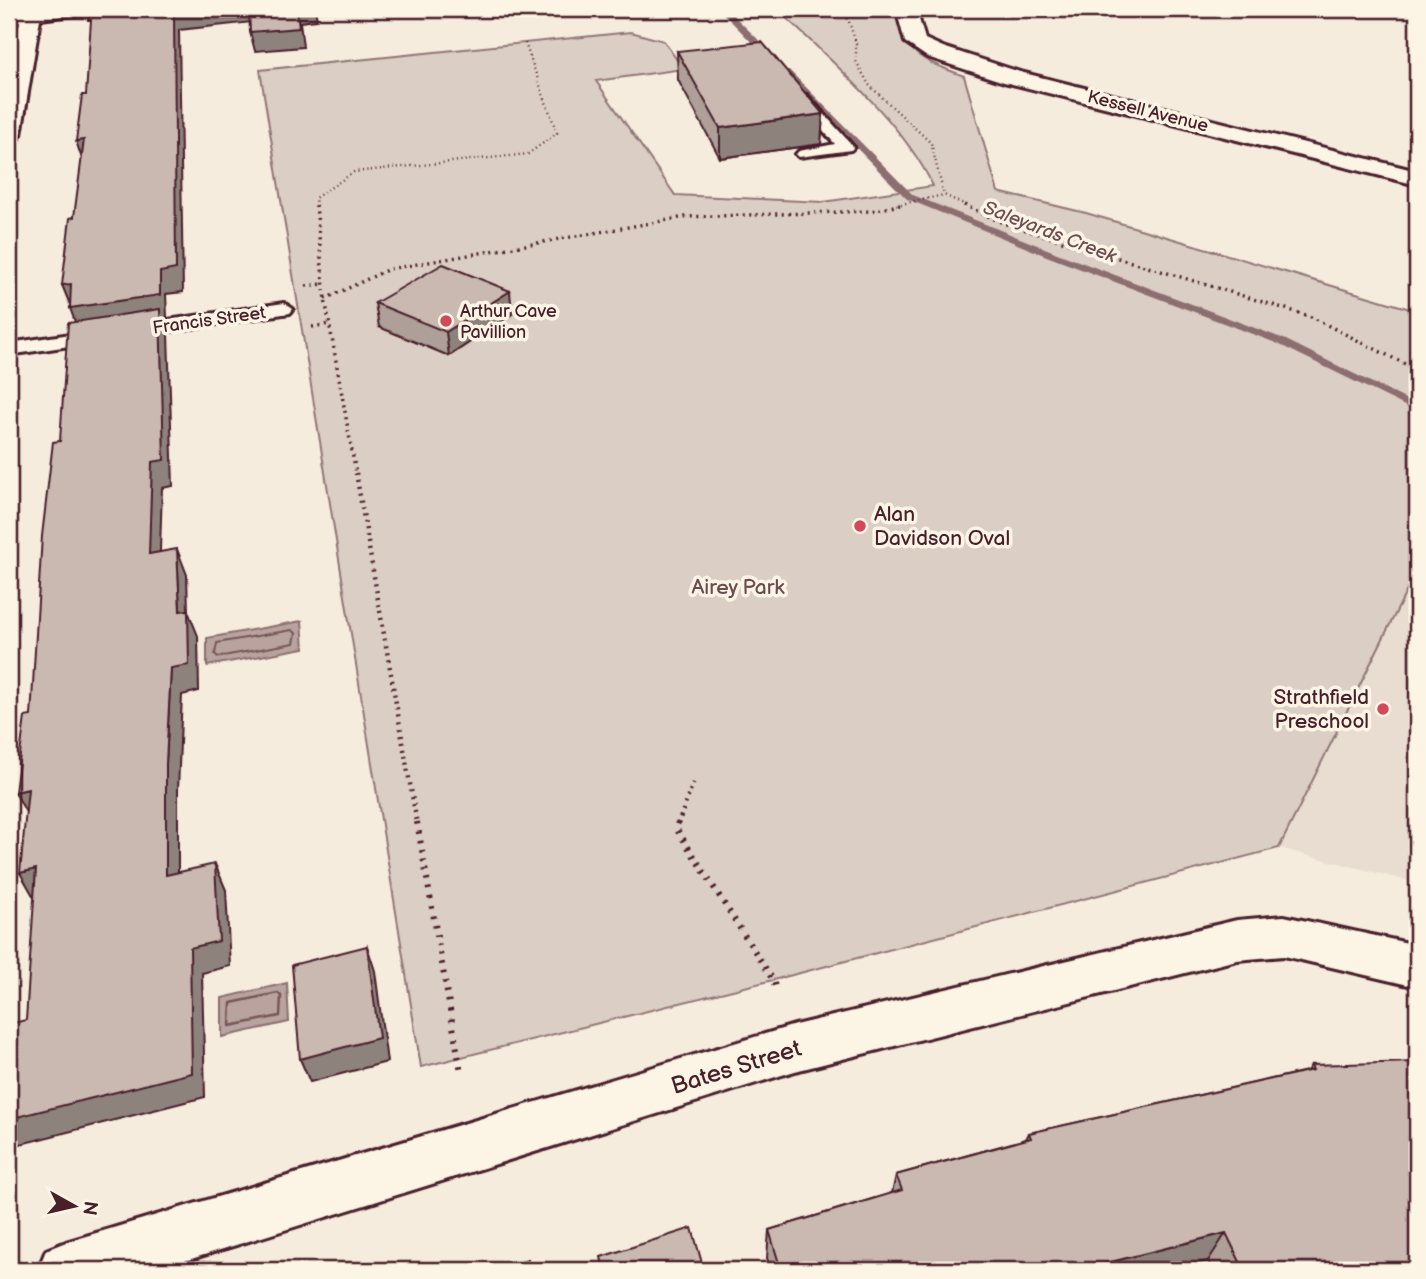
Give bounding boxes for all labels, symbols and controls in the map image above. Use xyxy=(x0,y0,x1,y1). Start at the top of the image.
street label: Kessell Avenue xyxy=(1085,86,1211,137)
water label: Saleyards Creek xyxy=(980,196,1120,269)
place label: Arthur Cave Pavillion xyxy=(460,301,557,343)
street label: Francis Street xyxy=(151,302,267,339)
marker: Arthur Cave Pavillion xyxy=(438,313,454,329)
place label: Alan Davidson Oval xyxy=(874,502,1010,551)
marker: Alan Davidson Oval xyxy=(852,518,868,534)
park label: Airey Park xyxy=(691,575,785,600)
place label: Strathfield Preschool xyxy=(1274,685,1369,734)
marker: Strathfield Preschool xyxy=(1375,701,1391,717)
street label: Bates Street xyxy=(667,1034,805,1101)
north arrow xyxy=(38,1170,108,1240)
text: N xyxy=(77,1199,102,1217)

